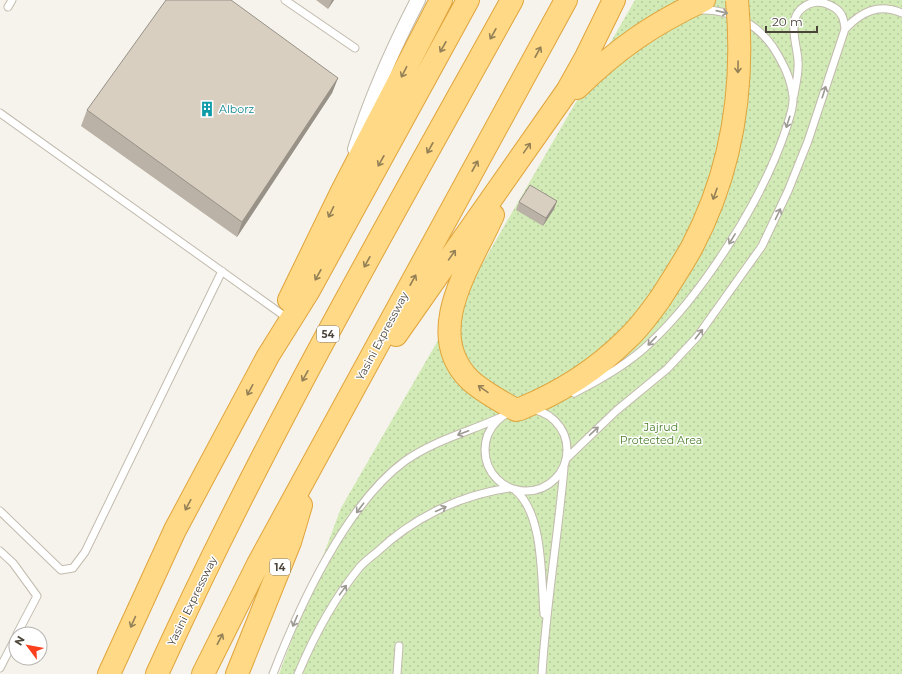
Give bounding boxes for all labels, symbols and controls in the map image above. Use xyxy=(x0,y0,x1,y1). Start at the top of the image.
one-way arrow xyxy=(715,8,728,16)
scale bar xyxy=(766,8,817,34)
text: 20 m xyxy=(772,14,803,29)
one-way arrow xyxy=(489,28,496,40)
one-way arrow xyxy=(439,41,446,53)
one-way arrow xyxy=(534,46,542,58)
one-way arrow xyxy=(735,60,742,73)
one-way arrow xyxy=(400,66,407,78)
one-way arrow xyxy=(821,86,828,99)
building icon: Alborz xyxy=(198,100,216,118)
place label: Alborz xyxy=(219,102,255,116)
one-way arrow xyxy=(784,115,791,128)
one-way arrow xyxy=(426,142,434,154)
one-way arrow xyxy=(523,143,531,154)
one-way arrow xyxy=(377,155,384,167)
one-way arrow xyxy=(472,160,479,172)
one-way arrow xyxy=(710,188,718,200)
one-way arrow xyxy=(327,206,335,218)
one-way arrow xyxy=(775,208,782,220)
one-way arrow xyxy=(727,233,736,244)
one-way arrow xyxy=(448,250,456,261)
one-way arrow xyxy=(363,256,371,268)
one-way arrow xyxy=(314,269,321,281)
one-way arrow xyxy=(409,274,417,286)
street label: Yasini Expressway xyxy=(353,289,411,383)
road number: 54 xyxy=(317,326,339,342)
one-way arrow xyxy=(695,328,704,339)
one-way arrow xyxy=(647,336,657,346)
one-way arrow xyxy=(301,370,308,382)
one-way arrow xyxy=(245,384,253,396)
one-way arrow xyxy=(477,385,488,393)
park label: Jajrud Protected Area xyxy=(620,420,702,447)
one-way arrow xyxy=(588,427,598,436)
one-way arrow xyxy=(458,430,470,437)
one-way arrow xyxy=(184,499,192,511)
one-way arrow xyxy=(356,503,365,514)
one-way arrow xyxy=(435,505,447,512)
street label: Yasini Expressway xyxy=(164,554,220,648)
road number: 14 xyxy=(270,559,290,575)
one-way arrow xyxy=(339,585,347,596)
one-way arrow xyxy=(291,614,298,626)
one-way arrow xyxy=(129,616,136,628)
north arrow xyxy=(8,626,48,666)
text: N xyxy=(11,633,28,648)
one-way arrow xyxy=(217,633,224,645)

